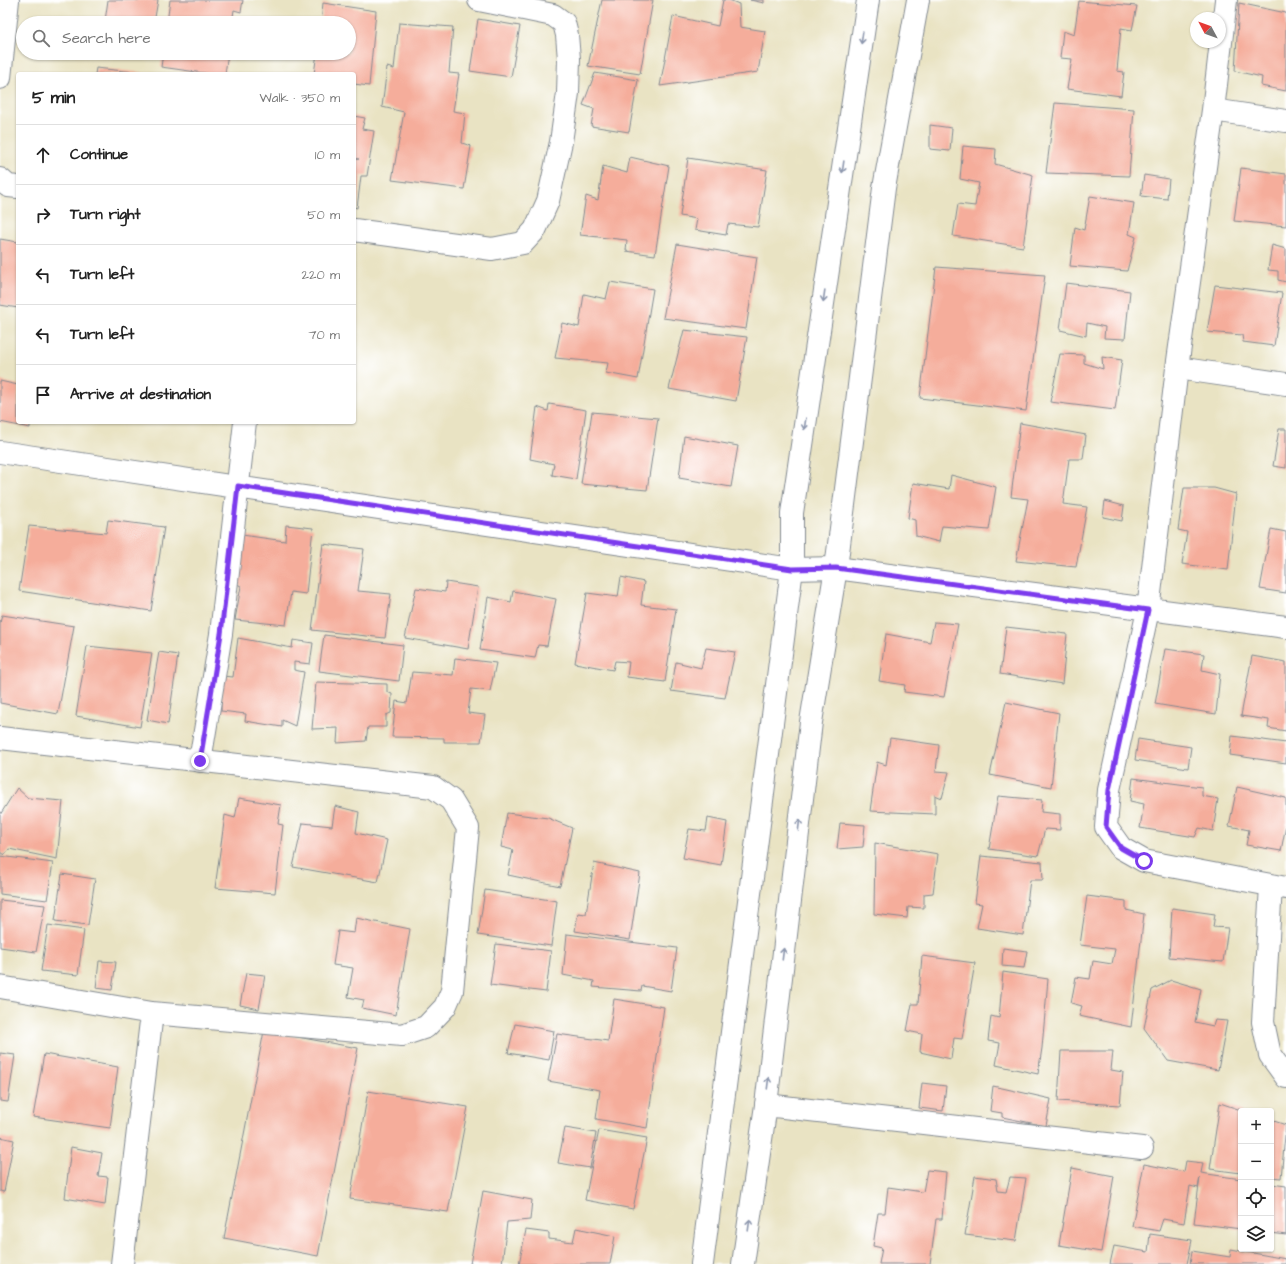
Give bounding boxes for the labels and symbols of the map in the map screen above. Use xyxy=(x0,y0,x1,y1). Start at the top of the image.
north arrow xyxy=(1190,12,1226,48)
one-way arrow xyxy=(857,31,865,44)
one-way arrow xyxy=(839,160,847,173)
one-way arrow xyxy=(820,289,828,302)
one-way arrow xyxy=(801,417,809,430)
route end xyxy=(191,752,209,770)
one-way arrow xyxy=(795,818,802,831)
route start xyxy=(1135,852,1153,870)
one-way arrow xyxy=(780,948,787,961)
one-way arrow xyxy=(765,1077,772,1090)
one-way arrow xyxy=(745,1219,753,1232)

